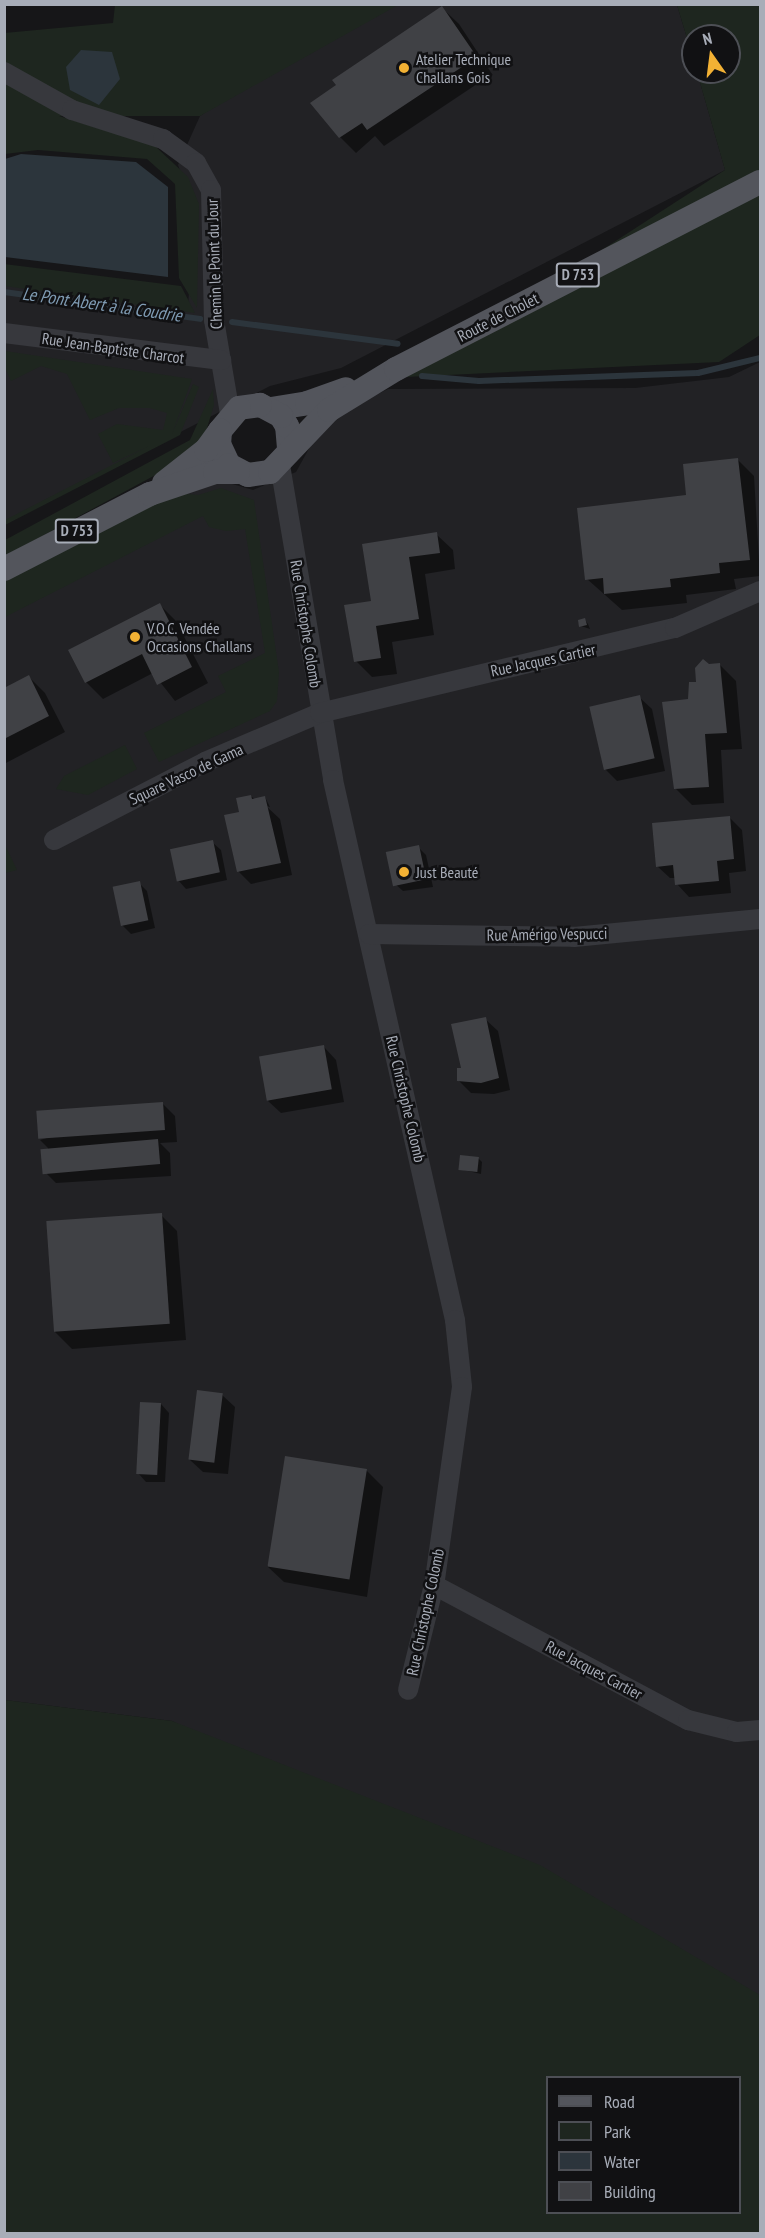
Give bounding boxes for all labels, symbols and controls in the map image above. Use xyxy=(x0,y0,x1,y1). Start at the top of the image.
north arrow xyxy=(681,24,741,84)
text: N xyxy=(701,28,714,49)
place label: Atelier Technique Challans Gois xyxy=(416,49,511,87)
marker: Atelier Technique Challans Gois xyxy=(397,61,411,75)
street label: Chemin le Point du Jour xyxy=(202,199,226,329)
road number: D 753 xyxy=(556,263,600,287)
water label: Le Pont Abert à la Coudrie xyxy=(21,283,183,327)
street label: Route de Cholet xyxy=(454,288,542,346)
street label: Rue Jean-Baptiste Charcot xyxy=(41,329,185,367)
road number: D 753 xyxy=(54,519,100,543)
street label: Rue Christophe Colomb xyxy=(286,559,326,689)
place label: V.O.C. Vendée Occasions Challans xyxy=(147,618,252,656)
marker: V.O.C. Vendée Occasions Challans xyxy=(128,630,142,644)
street label: Rue Jacques Cartier xyxy=(489,640,597,680)
street label: Square Vasco de Gama xyxy=(126,739,246,809)
place label: Just Beauté xyxy=(416,862,478,882)
marker: Just Beauté xyxy=(397,865,411,879)
street label: Rue Amérigo Vespucci xyxy=(486,923,608,945)
street label: Rue Christophe Colomb xyxy=(382,1034,430,1164)
street label: Rue Christophe Colomb xyxy=(402,1547,448,1677)
street label: Rue Jacques Cartier xyxy=(542,1636,646,1704)
legend xyxy=(546,2076,741,2214)
text: Road xyxy=(604,2090,635,2113)
text: Park xyxy=(604,2120,631,2143)
text: Water xyxy=(604,2150,640,2173)
text: Building xyxy=(604,2180,656,2203)

